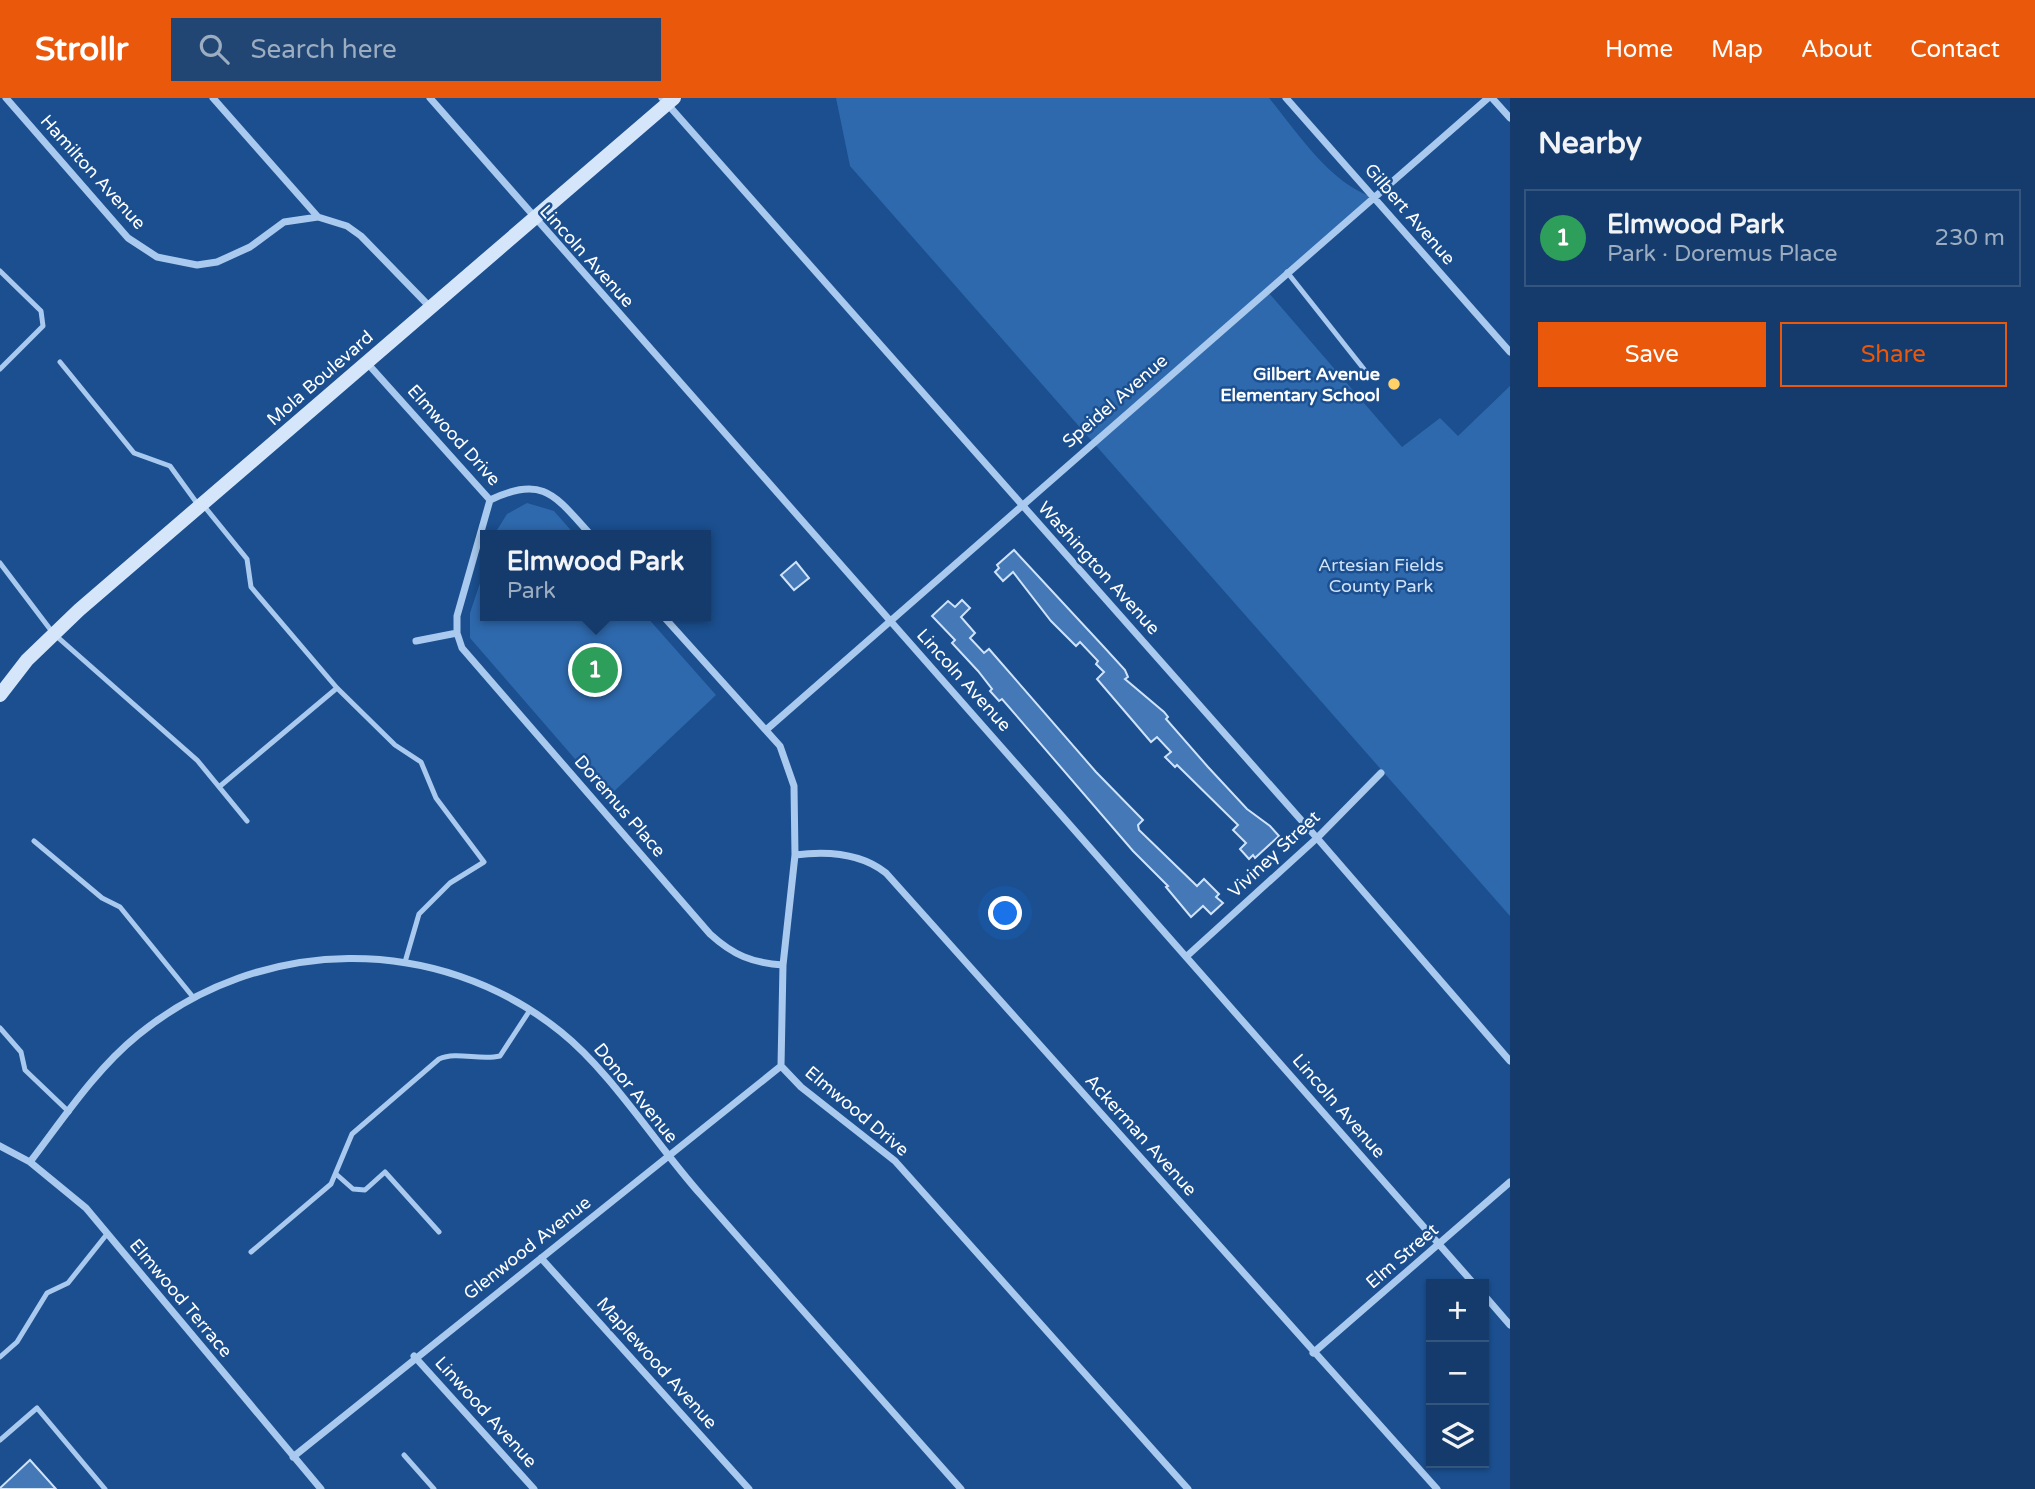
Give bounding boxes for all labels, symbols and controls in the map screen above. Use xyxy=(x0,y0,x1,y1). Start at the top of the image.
search box xyxy=(171,18,661,81)
text: Strollr xyxy=(35,30,129,69)
icon: search xyxy=(195,30,233,68)
text: Search here xyxy=(251,34,397,65)
text: Home xyxy=(1605,35,1673,64)
text: Map xyxy=(1711,35,1763,64)
text: About xyxy=(1801,35,1872,64)
text: Contact xyxy=(1910,35,2000,64)
street label: Hamilton Avenue xyxy=(36,110,150,234)
text: Nearby xyxy=(1538,125,1642,162)
street label: Gilbert Avenue xyxy=(1360,159,1460,269)
street label: Lincoln Avenue xyxy=(535,200,639,312)
text: Elmwood Park xyxy=(1607,209,1784,240)
text: 1 xyxy=(1556,224,1570,252)
text: 230 m xyxy=(1935,224,2005,252)
text: Park · Doremus Place xyxy=(1607,240,1838,268)
button: Save xyxy=(1538,322,1766,387)
button: Share xyxy=(1780,322,2007,387)
street label: Mola Boulevard xyxy=(262,326,378,430)
street label: Speidel Avenue xyxy=(1058,349,1172,453)
place label: Gilbert Avenue Elementary School xyxy=(1220,363,1380,406)
marker: Gilbert Avenue Elementary School xyxy=(1386,376,1402,392)
street label: Elmwood Drive xyxy=(403,380,505,490)
street label: Washington Avenue xyxy=(1033,497,1165,639)
popup xyxy=(480,530,711,621)
text: Elmwood Park xyxy=(507,546,684,577)
park label: Artesian Fields County Park xyxy=(1318,554,1444,597)
text: Park xyxy=(507,577,556,605)
street label: Lincoln Avenue xyxy=(912,624,1016,736)
pin: 1 xyxy=(572,644,618,696)
street label: Doremus Place xyxy=(570,750,670,862)
street label: Viviney Street xyxy=(1223,806,1325,902)
your location xyxy=(988,896,1022,930)
street label: Donor Avenue xyxy=(589,1039,683,1147)
street label: Lincoln Avenue xyxy=(1288,1049,1390,1163)
street label: Elmwood Drive xyxy=(801,1061,913,1161)
street label: Ackerman Avenue xyxy=(1081,1070,1201,1200)
street label: Glenwood Avenue xyxy=(459,1191,595,1305)
street label: Elm Street xyxy=(1361,1219,1443,1293)
street label: Elmwood Terrace xyxy=(125,1234,237,1362)
map controls xyxy=(1426,1279,1489,1468)
button: + xyxy=(1426,1279,1489,1342)
street label: Maplewood Avenue xyxy=(592,1293,722,1433)
button: − xyxy=(1426,1342,1489,1405)
street label: Linwood Avenue xyxy=(430,1352,542,1472)
button: layers xyxy=(1426,1405,1489,1468)

